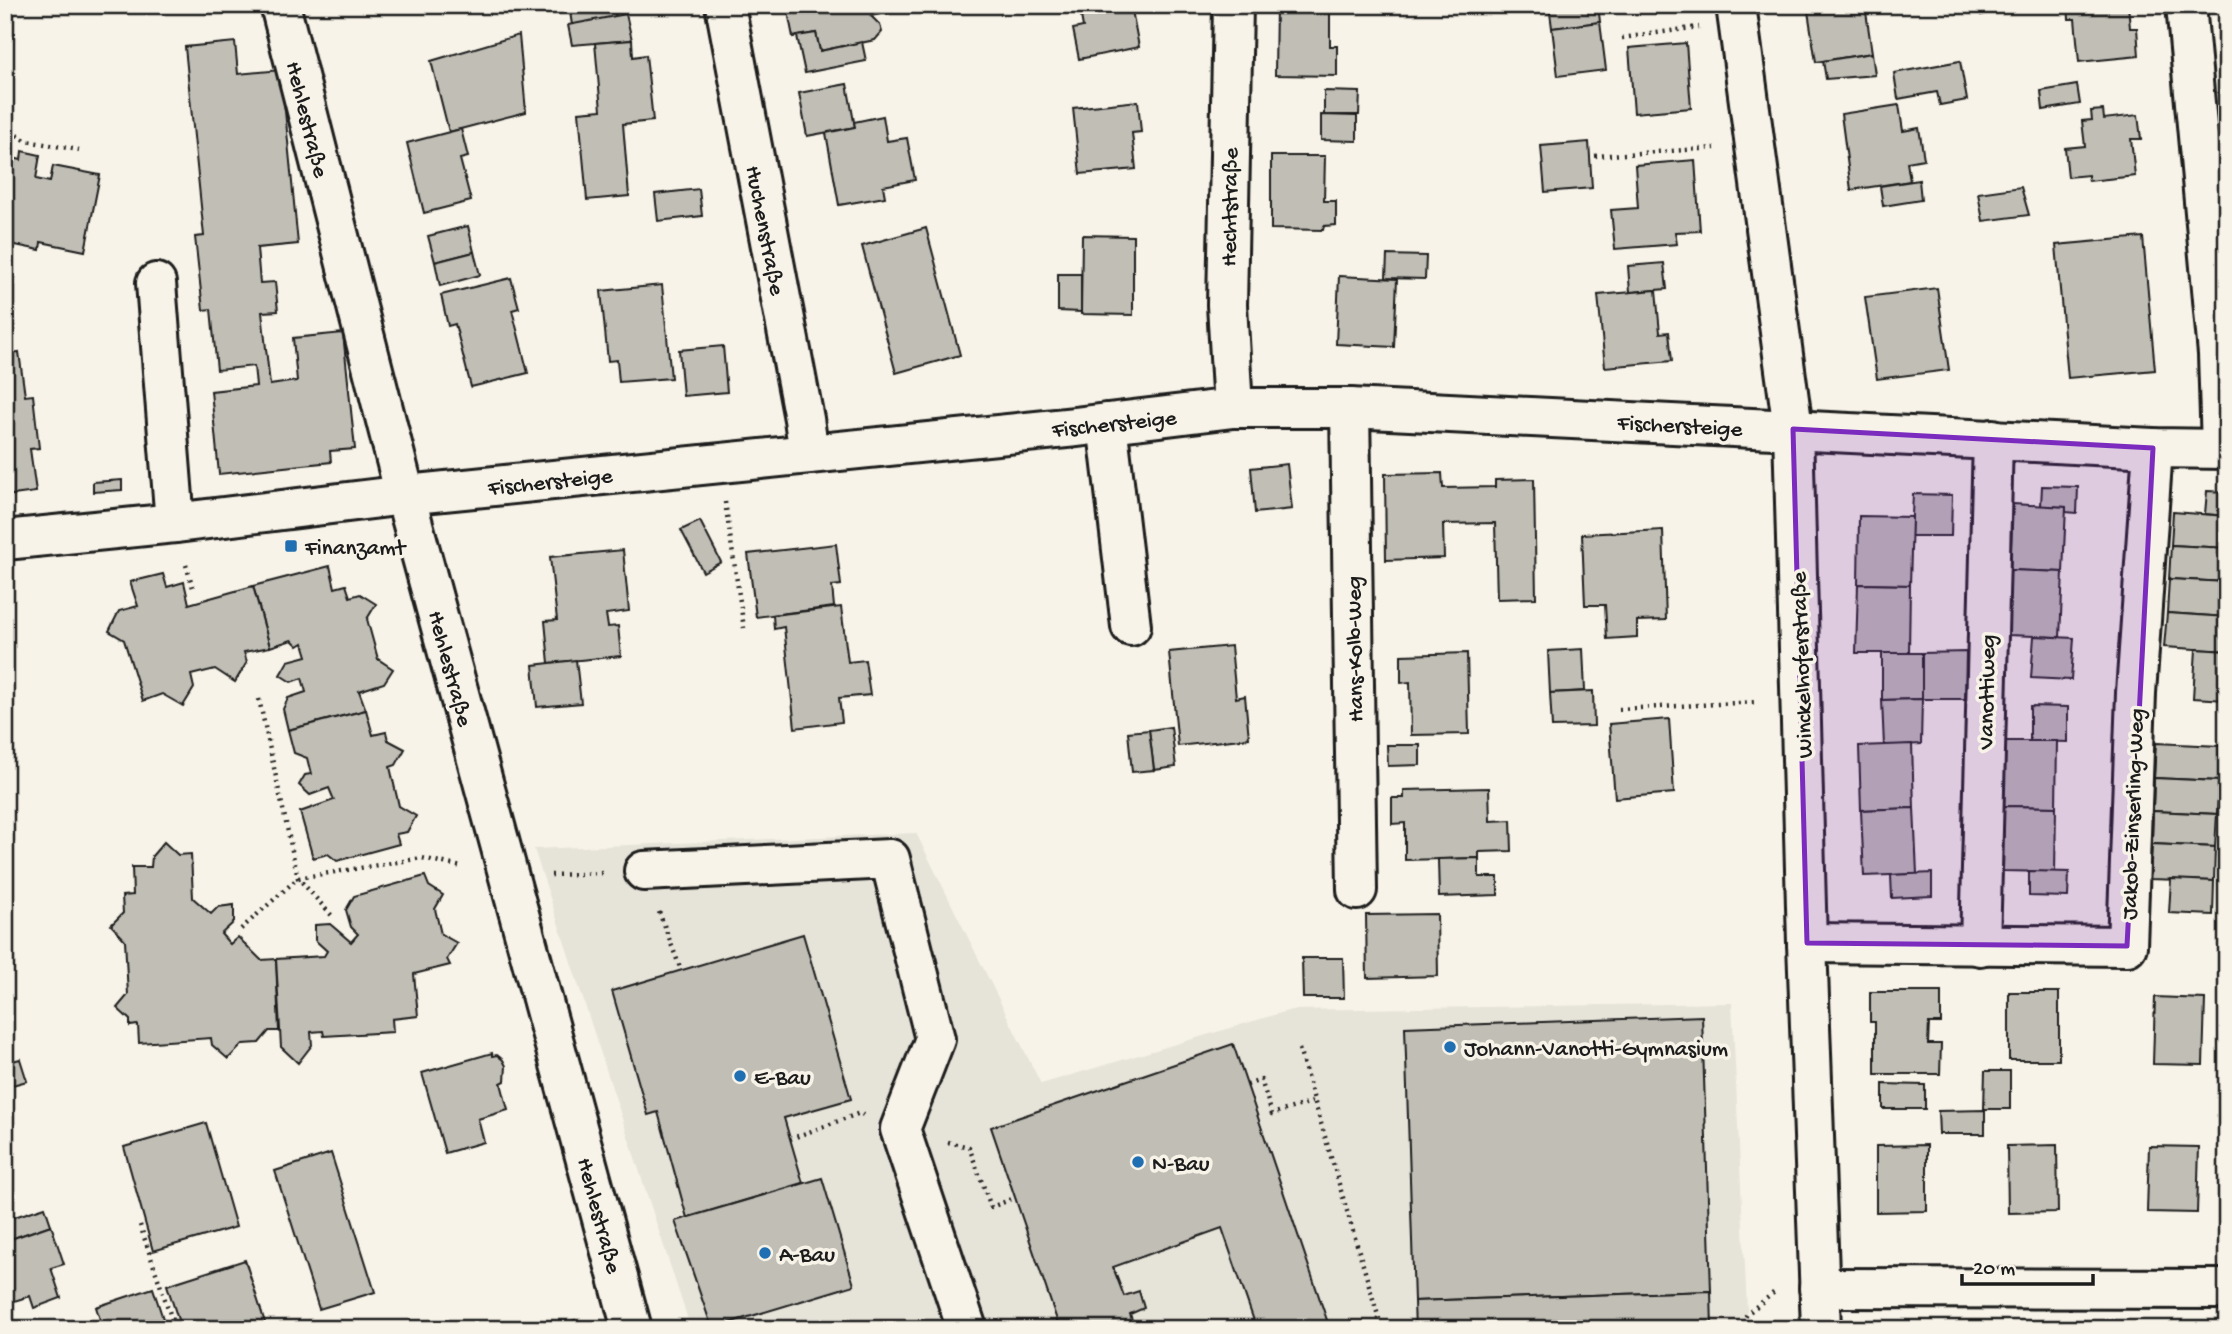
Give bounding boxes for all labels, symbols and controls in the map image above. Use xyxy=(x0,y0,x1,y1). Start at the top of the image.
street label: Hehlestraße xyxy=(278,59,333,182)
street label: Hechtstraße xyxy=(1217,146,1246,267)
street label: Huchenstraße xyxy=(738,164,790,299)
street label: Fischersteige xyxy=(1050,405,1179,446)
street label: Fischersteige xyxy=(1616,411,1744,444)
street label: Fischersteige xyxy=(486,463,615,504)
place label: Finanzamt xyxy=(304,536,407,563)
marker: Finanzamt xyxy=(283,538,299,554)
street label: Winckelhoferstraße xyxy=(1787,570,1820,759)
street label: Hans-Kolb-Weg xyxy=(1342,576,1371,722)
street label: Hehlestraße xyxy=(420,608,477,731)
street label: Vanottiweg xyxy=(1974,634,2003,751)
street label: Jakob-Zinserling-Weg xyxy=(2117,708,2152,920)
place label: Johann-Vanotti-Gymnasium xyxy=(1464,1037,1728,1064)
marker: Johann-Vanotti-Gymnasium xyxy=(1442,1039,1458,1055)
place label: E-Bau xyxy=(754,1066,811,1093)
marker: E-Bau xyxy=(732,1068,748,1084)
place label: N-Bau xyxy=(1152,1152,1210,1179)
marker: N-Bau xyxy=(1130,1154,1146,1170)
street label: Hehlestraße xyxy=(569,1155,626,1278)
place label: A-Bau xyxy=(779,1243,835,1270)
scale bar xyxy=(1962,1243,2094,1287)
marker: A-Bau xyxy=(757,1245,773,1261)
text: 20 m xyxy=(1973,1258,2015,1283)

